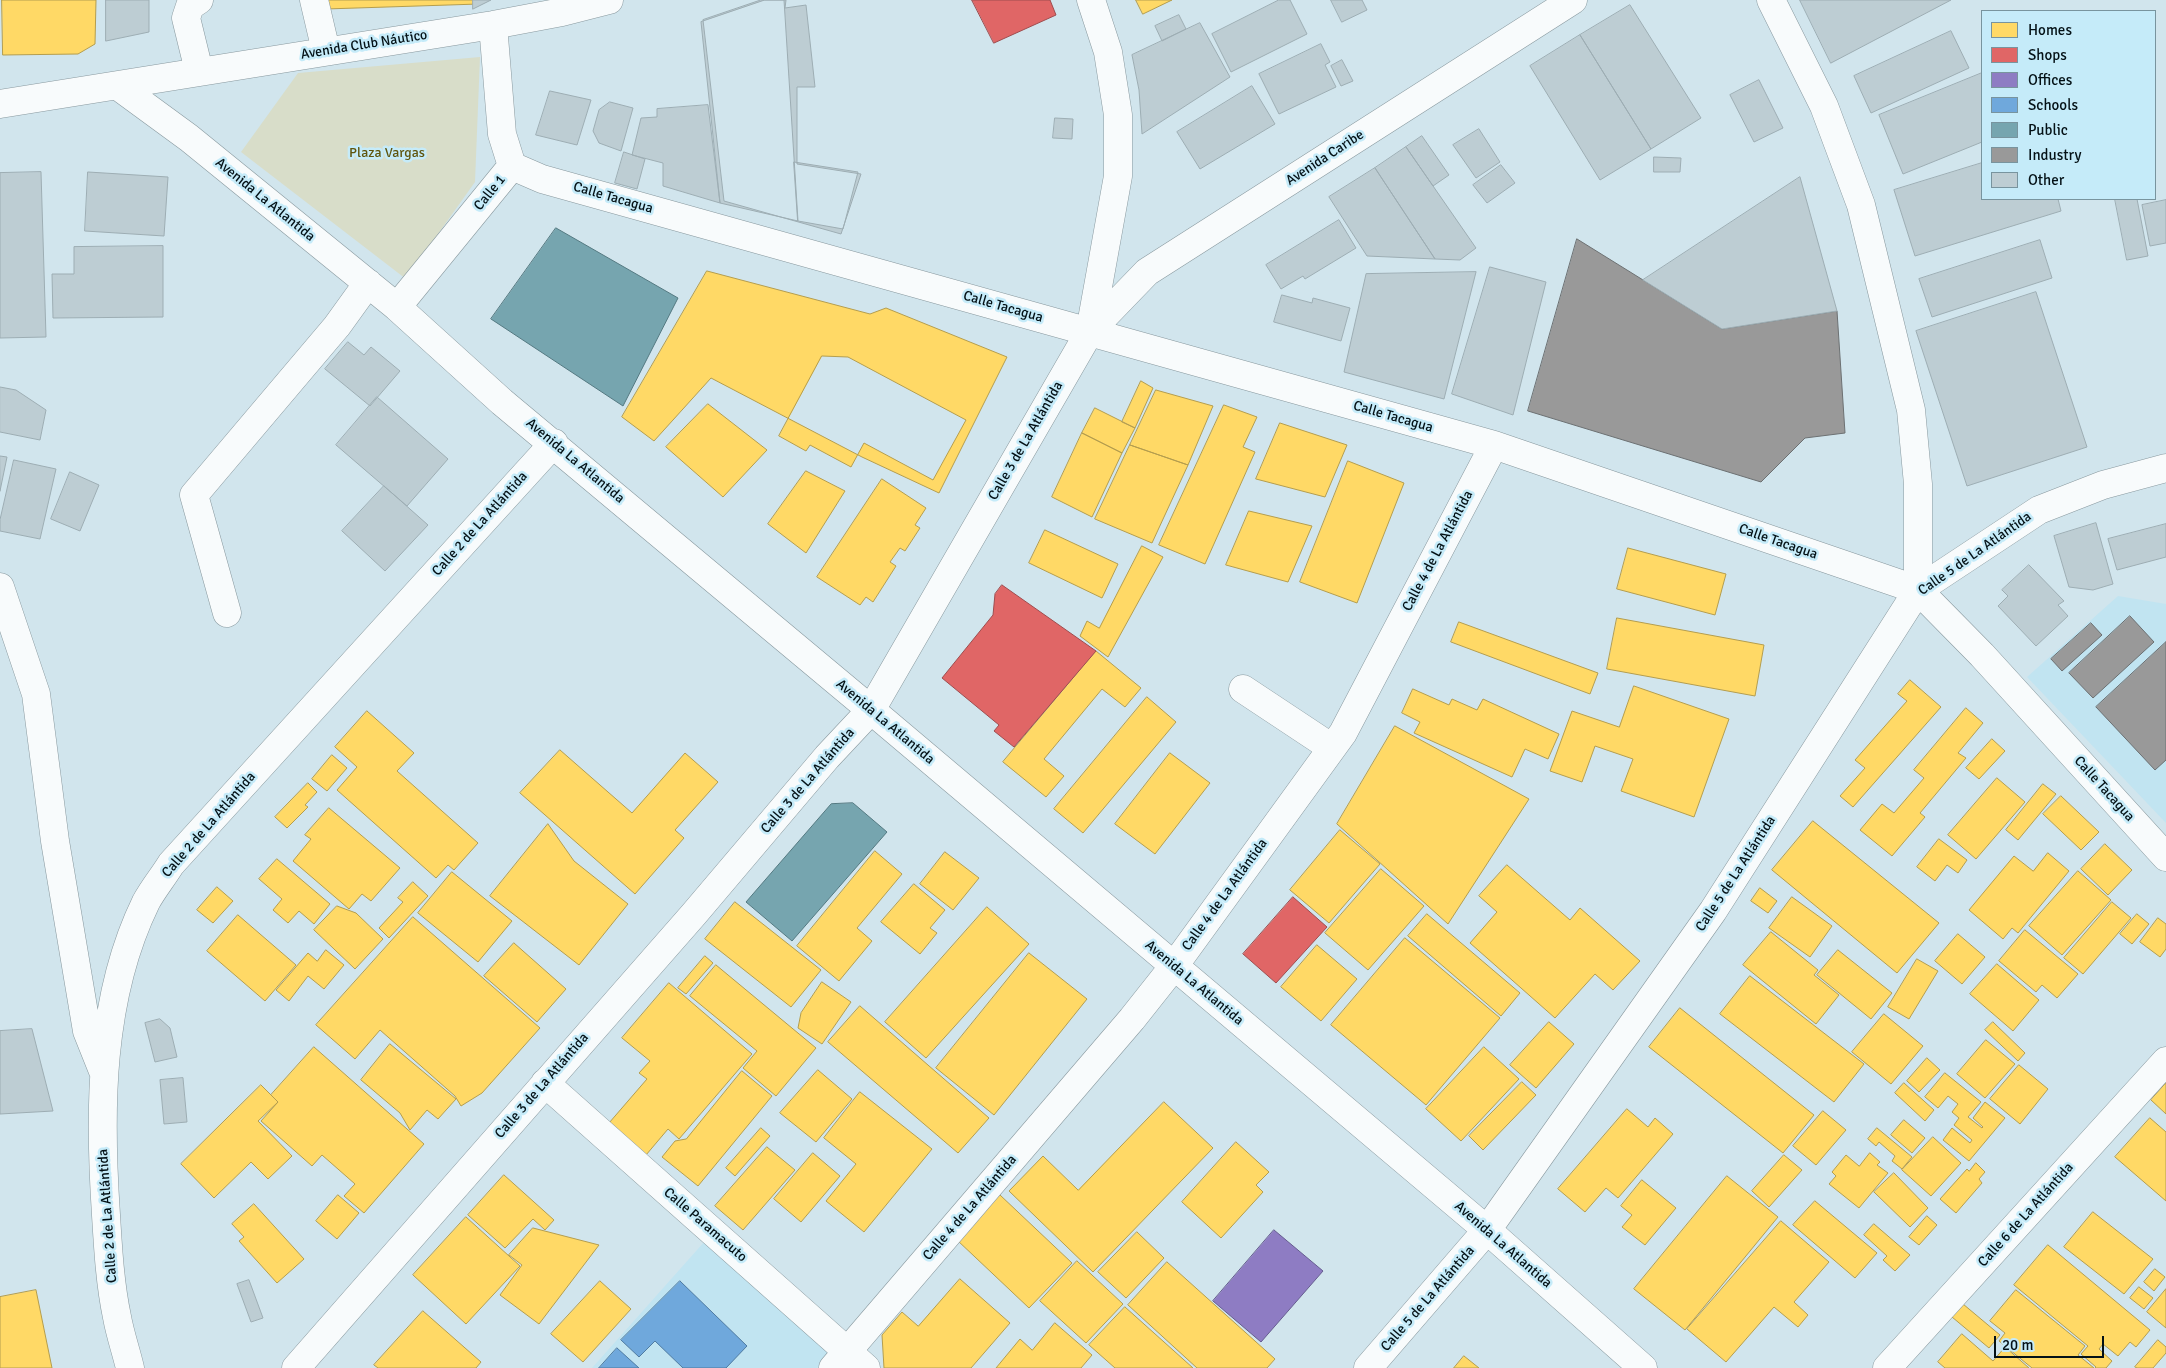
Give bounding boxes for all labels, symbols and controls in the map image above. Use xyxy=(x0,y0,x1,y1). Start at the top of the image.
legend xyxy=(1981,10,2156,200)
text: Homes xyxy=(2028,21,2072,39)
street label: Avenida Club Náutico xyxy=(299,27,429,63)
text: Shops xyxy=(2028,46,2067,64)
text: Offices xyxy=(2028,71,2072,89)
text: Schools xyxy=(2028,96,2078,114)
text: Public xyxy=(2028,121,2068,139)
street label: Avenida Caribe xyxy=(1283,127,1367,189)
park label: Plaza Vargas xyxy=(349,145,425,161)
text: Industry xyxy=(2028,146,2081,164)
street label: Avenida La Atlantida xyxy=(212,155,318,245)
text: Other xyxy=(2028,171,2064,189)
street label: Calle 1 xyxy=(471,172,509,214)
street label: Calle Tacagua xyxy=(571,179,655,217)
street label: Calle Tacagua xyxy=(961,288,1045,326)
street label: Calle 3 de La Atlántida xyxy=(985,379,1067,503)
street label: Calle Tacagua xyxy=(1351,398,1435,436)
street label: Avenida La Atlantida xyxy=(522,415,628,507)
street label: Calle 2 de La Atlántida xyxy=(429,468,531,580)
street label: Calle 4 de La Atlántida xyxy=(1399,488,1477,614)
street label: Calle 5 de La Atlántida xyxy=(1915,509,2035,599)
street label: Calle Tacagua xyxy=(1736,521,1820,563)
street label: Avenida La Atlantida xyxy=(832,676,938,768)
street label: Calle 3 de La Atlántida xyxy=(758,725,858,837)
street label: Calle Tacagua xyxy=(2070,753,2138,825)
street label: Calle 2 de La Atlántida xyxy=(159,769,259,881)
street label: Calle 5 de La Atlántida xyxy=(1692,813,1780,935)
street label: Calle 4 de La Atlántida xyxy=(1179,836,1271,954)
street label: Avenida La Atlantida xyxy=(1141,937,1247,1029)
street label: Calle 3 de La Atlántida xyxy=(492,1030,592,1142)
street label: Calle 2 de La Atlántida xyxy=(95,1148,121,1284)
street label: Calle 4 de La Atlántida xyxy=(920,1152,1020,1264)
street label: Calle 6 de La Atlántida xyxy=(1975,1159,2077,1271)
street label: Calle Paramacuto xyxy=(660,1184,750,1266)
street label: Avenida La Atlantida xyxy=(1451,1198,1555,1292)
street label: Calle 5 de La Atlántida xyxy=(1378,1243,1478,1355)
scale bar xyxy=(1996,1326,2106,1358)
text: 20 m xyxy=(2002,1336,2033,1354)

